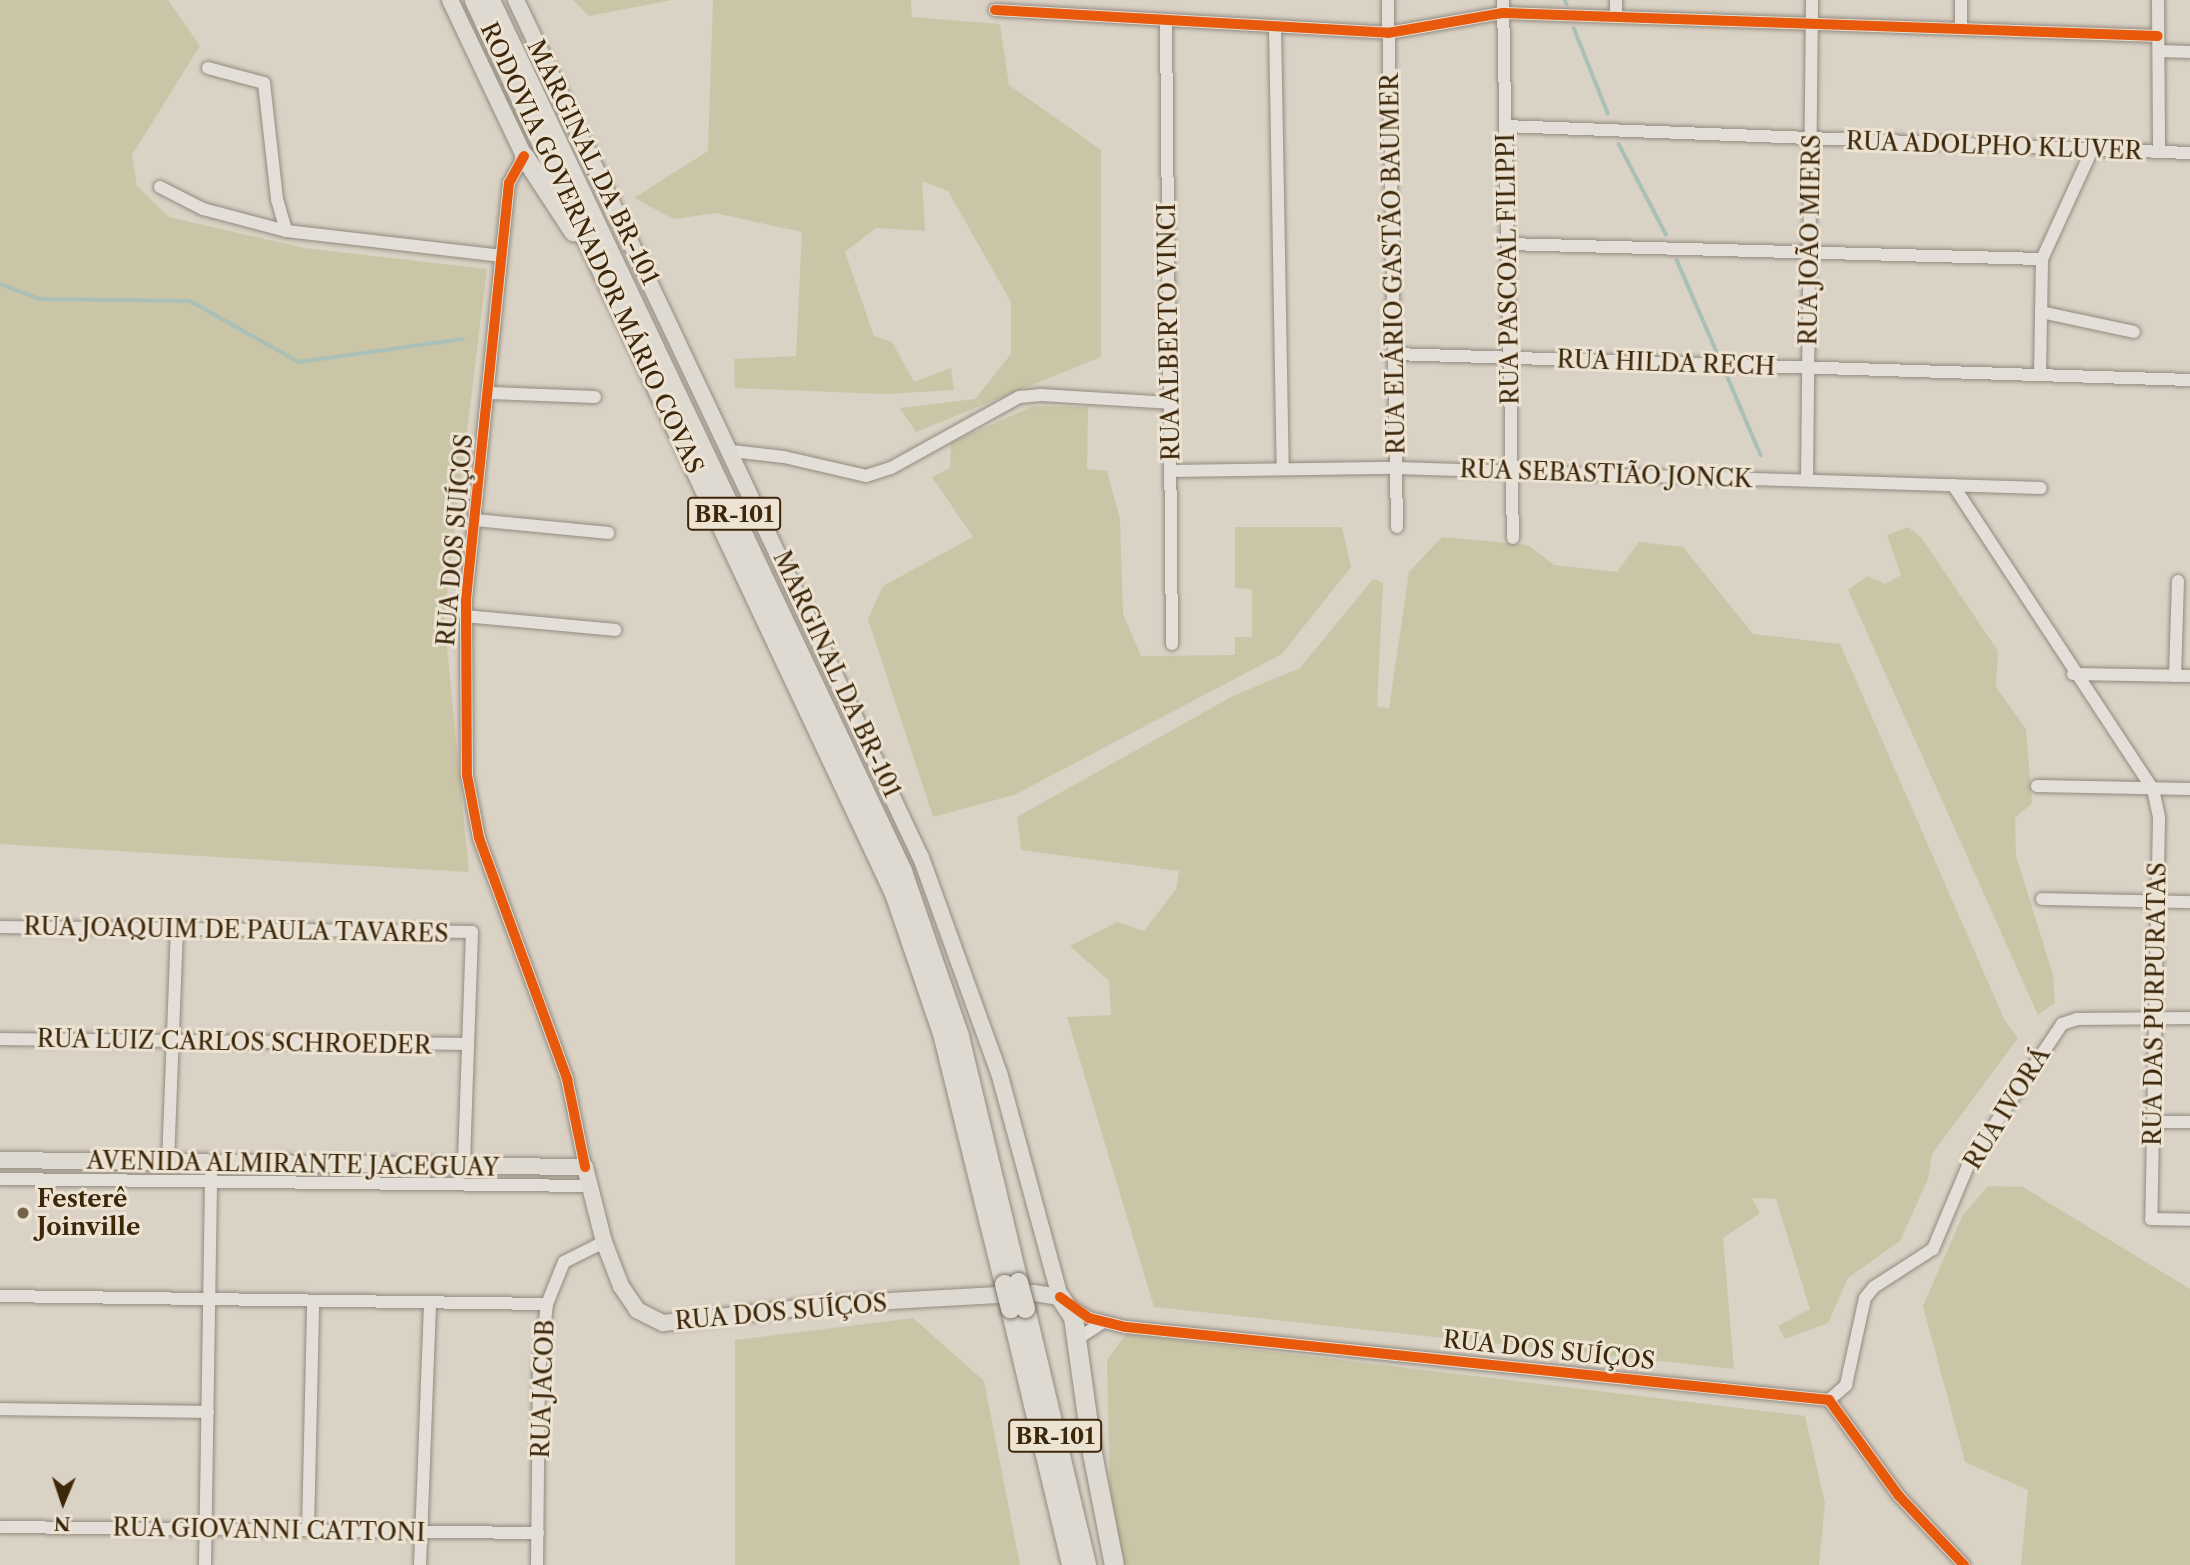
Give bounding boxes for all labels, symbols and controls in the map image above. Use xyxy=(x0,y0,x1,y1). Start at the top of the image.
street label: RODOVIA GOVERNADOR MÁRIO COVAS xyxy=(474,17,710,479)
street label: MARGINAL DA BR-101 xyxy=(521,34,665,290)
street label: RUA ELÁRIO GASTÃO BAUMER xyxy=(1375,73,1411,455)
street label: RUA ADOLPHO KLUVER xyxy=(1844,126,2144,166)
street label: RUA PASCOAL FILIPPI xyxy=(1491,132,1525,406)
street label: RUA JOÃO MIERS xyxy=(1794,134,1826,346)
street label: RUA ALBERTO VINCI xyxy=(1152,201,1186,463)
street label: RUA HILDA RECH xyxy=(1555,345,1777,381)
street label: RUA DOS SUÍÇOS xyxy=(431,432,479,648)
street label: RUA SEBASTIÃO JONCK xyxy=(1459,454,1753,494)
road number: BR-101 xyxy=(687,494,781,534)
street label: MARGINAL DA BR-101 xyxy=(767,545,907,803)
street label: RUA DAS PURPURATAS xyxy=(2138,861,2172,1147)
street label: RUA JOAQUIM DE PAULA TAVARES xyxy=(22,912,450,948)
street label: RUA LUIZ CARLOS SCHROEDER xyxy=(36,1024,432,1060)
street label: RUA IVORÁ xyxy=(1958,1041,2056,1175)
street label: AVENIDA ALMIRANTE JACEGUAY xyxy=(85,1146,501,1182)
place label: Festerê Joinville xyxy=(37,1185,140,1241)
marker: Festerê Joinville xyxy=(15,1205,31,1221)
street label: RUA DOS SUÍÇOS xyxy=(673,1288,889,1336)
street label: RUA JACOB xyxy=(526,1319,560,1459)
street label: RUA DOS SUÍÇOS xyxy=(1441,1325,1657,1375)
road number: BR-101 xyxy=(1008,1416,1102,1456)
north arrow xyxy=(28,1467,98,1537)
text: N xyxy=(54,1512,71,1535)
street label: RUA GIOVANNI CATTONI xyxy=(112,1513,426,1547)

